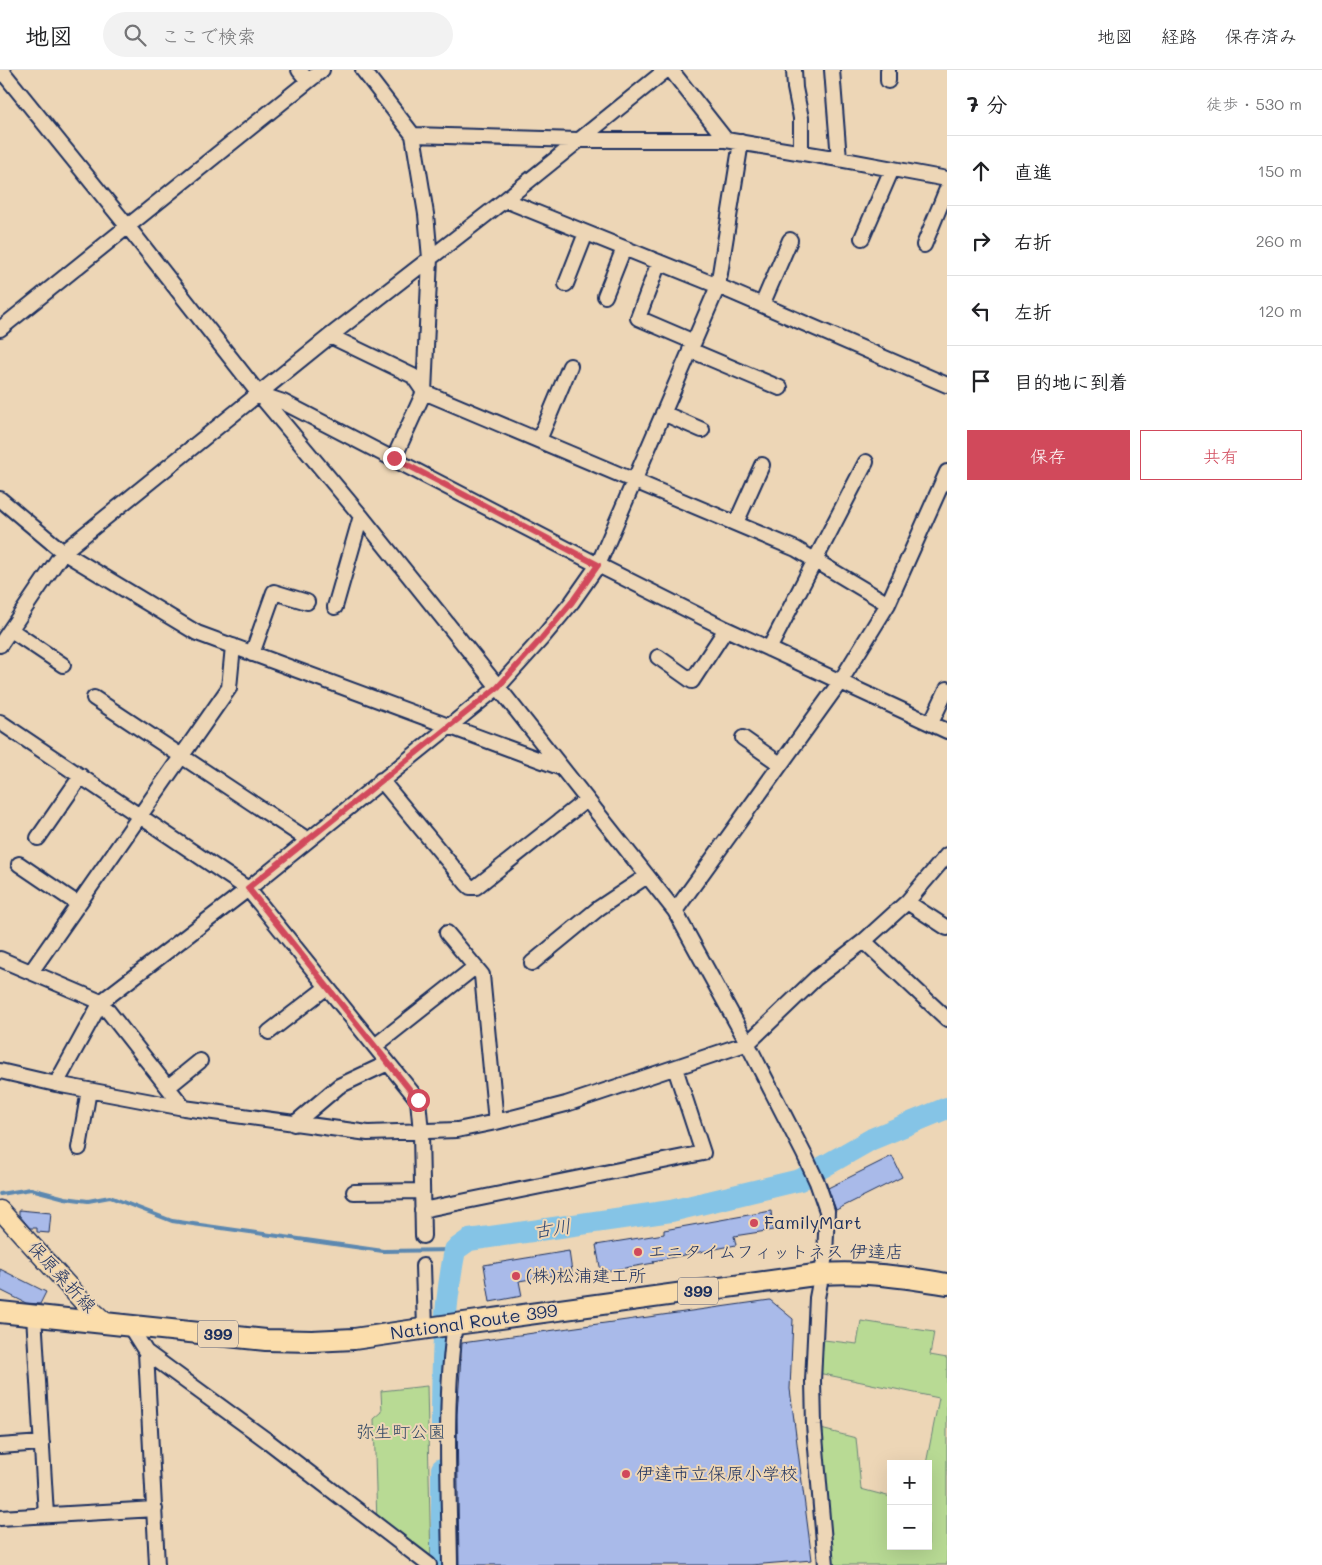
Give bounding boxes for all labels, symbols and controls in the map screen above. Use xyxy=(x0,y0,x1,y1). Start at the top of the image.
search box xyxy=(103,12,453,57)
text: 地図 xyxy=(25,20,73,51)
icon: search xyxy=(121,21,149,49)
text: ここで検索 xyxy=(161,23,256,48)
text: 地図 xyxy=(1097,24,1133,48)
text: 経路 xyxy=(1161,24,1197,48)
text: 保存済み xyxy=(1225,24,1297,48)
text: 7 分 xyxy=(967,90,1007,117)
text: 徒歩 · 530 m xyxy=(1206,93,1302,114)
icon: ahead xyxy=(967,157,995,185)
text: 直進 xyxy=(1014,159,1052,184)
text: 150 m xyxy=(1258,160,1302,181)
icon: right xyxy=(967,227,995,255)
text: 右折 xyxy=(1014,229,1052,254)
text: 260 m xyxy=(1256,230,1302,251)
icon: left xyxy=(967,297,995,325)
text: 左折 xyxy=(1014,299,1052,324)
text: 120 m xyxy=(1258,300,1302,321)
icon: arrive xyxy=(967,367,995,395)
text: 目的地に到着 xyxy=(1014,369,1128,394)
button: 保存 xyxy=(967,430,1130,480)
button: 共有 xyxy=(1140,430,1302,480)
route end xyxy=(383,447,406,470)
route start xyxy=(407,1089,430,1112)
place label: FamilyMart xyxy=(764,1210,862,1234)
water label: 古川 xyxy=(531,1212,572,1243)
marker: FamilyMart xyxy=(748,1217,760,1229)
street label: 保原桑折線 xyxy=(23,1235,102,1317)
place label: エニタイムフィットネス 伊達店 xyxy=(648,1239,904,1263)
marker: エニタイムフィットネス 伊達店 xyxy=(632,1246,644,1258)
place label: (株)松浦建工所 xyxy=(526,1263,646,1287)
marker: (株)松浦建工所 xyxy=(510,1270,522,1282)
road number: 399 xyxy=(678,1278,718,1304)
street label: National Route 399 xyxy=(389,1297,559,1345)
road number: 399 xyxy=(198,1320,238,1348)
park label: 弥生町公園 xyxy=(356,1419,446,1443)
map controls xyxy=(887,1460,932,1550)
button: + xyxy=(887,1460,932,1505)
place label: 伊達市立保原小学校 xyxy=(636,1461,798,1485)
marker: 伊達市立保原小学校 xyxy=(620,1468,632,1480)
button: − xyxy=(887,1505,932,1550)

